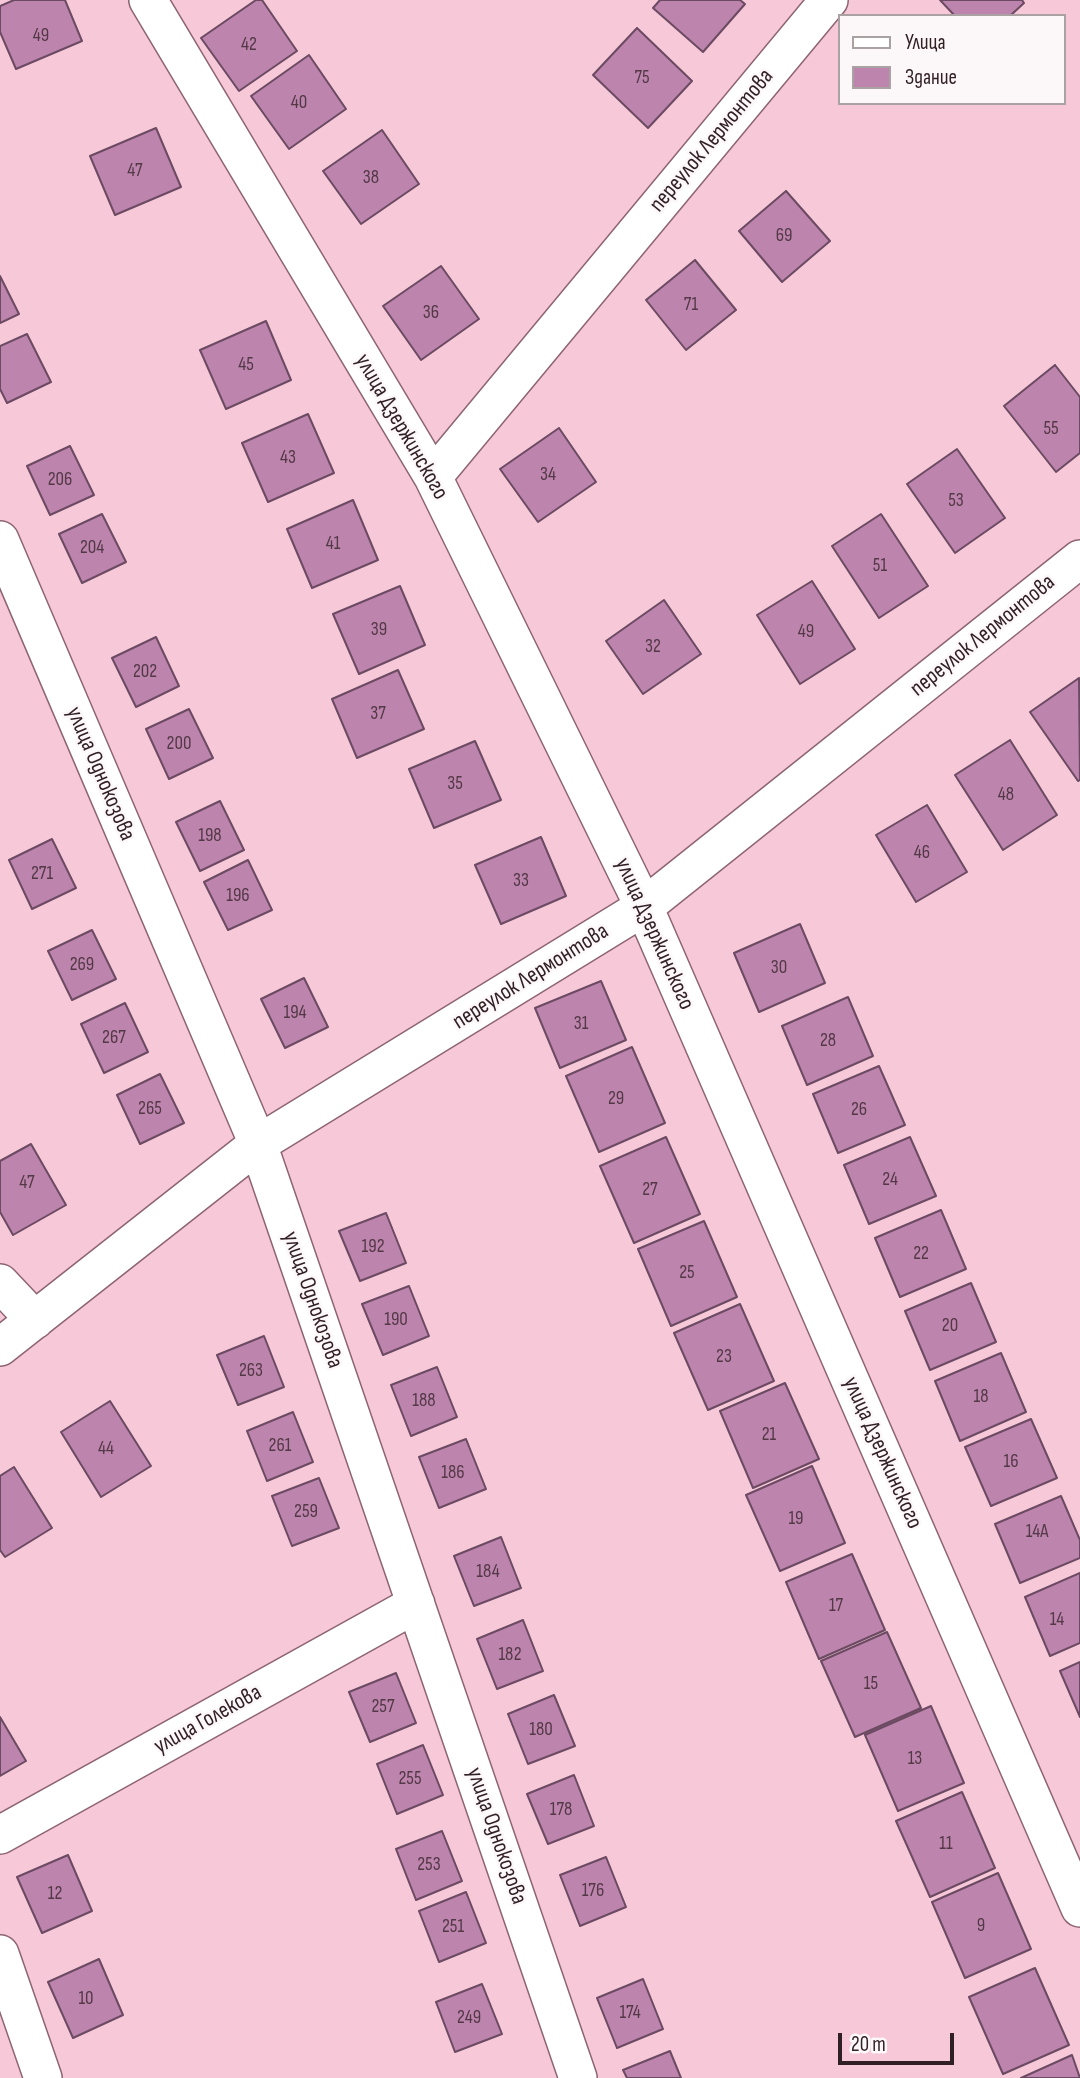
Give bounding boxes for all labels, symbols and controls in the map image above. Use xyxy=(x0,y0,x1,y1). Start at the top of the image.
legend xyxy=(838,14,1066,105)
house number: 49 xyxy=(33,25,49,47)
text: Улица xyxy=(905,30,946,55)
house number: 42 xyxy=(241,34,257,56)
street label: переулок Лермонтова xyxy=(644,64,780,218)
text: Здание xyxy=(905,65,957,90)
house number: 75 xyxy=(634,67,650,89)
house number: 40 xyxy=(291,92,307,114)
house number: 47 xyxy=(127,160,143,182)
house number: 38 xyxy=(363,167,379,189)
house number: 69 xyxy=(776,225,792,247)
house number: 71 xyxy=(684,294,698,316)
house number: 36 xyxy=(423,302,439,324)
street label: улица Дзержинского xyxy=(348,349,454,505)
house number: 45 xyxy=(238,354,254,376)
house number: 55 xyxy=(1043,418,1059,440)
house number: 43 xyxy=(280,447,296,469)
house number: 34 xyxy=(540,464,556,486)
house number: 206 xyxy=(48,469,72,491)
house number: 53 xyxy=(948,490,964,512)
house number: 41 xyxy=(326,533,340,555)
house number: 204 xyxy=(80,537,104,559)
house number: 51 xyxy=(873,555,887,577)
street label: переулок Лермонтова xyxy=(905,569,1061,703)
house number: 39 xyxy=(371,619,387,641)
house number: 49 xyxy=(798,621,814,643)
house number: 32 xyxy=(645,636,661,658)
house number: 202 xyxy=(133,661,157,683)
street label: улица Однокозова xyxy=(59,703,141,845)
house number: 37 xyxy=(370,703,386,725)
house number: 200 xyxy=(167,733,191,755)
house number: 35 xyxy=(447,773,463,795)
house number: 48 xyxy=(998,784,1014,806)
house number: 198 xyxy=(198,825,222,847)
house number: 46 xyxy=(914,842,930,864)
street label: улица Дзержинского xyxy=(608,854,700,1014)
house number: 271 xyxy=(31,863,53,885)
house number: 33 xyxy=(513,870,529,892)
house number: 196 xyxy=(226,885,250,907)
street label: переулок Лермонтова xyxy=(448,918,614,1036)
house number: 269 xyxy=(70,954,94,976)
house number: 30 xyxy=(771,957,787,979)
house number: 194 xyxy=(283,1002,307,1024)
house number: 31 xyxy=(574,1013,588,1035)
house number: 267 xyxy=(102,1027,126,1049)
house number: 28 xyxy=(820,1030,836,1052)
house number: 29 xyxy=(608,1088,624,1110)
house number: 265 xyxy=(138,1098,162,1120)
house number: 26 xyxy=(851,1099,867,1121)
house number: 24 xyxy=(882,1169,898,1191)
house number: 47 xyxy=(19,1172,35,1194)
house number: 27 xyxy=(642,1179,658,1201)
street label: улица Однокозова xyxy=(276,1228,348,1372)
house number: 192 xyxy=(362,1236,384,1258)
house number: 22 xyxy=(913,1243,929,1265)
house number: 25 xyxy=(679,1262,695,1284)
house number: 190 xyxy=(384,1309,408,1331)
house number: 20 xyxy=(942,1315,958,1337)
house number: 23 xyxy=(716,1346,732,1368)
house number: 263 xyxy=(239,1360,263,1382)
street label: улица Дзержинского xyxy=(836,1373,928,1533)
house number: 18 xyxy=(974,1386,988,1408)
house number: 188 xyxy=(412,1390,436,1412)
house number: 21 xyxy=(762,1424,776,1446)
house number: 261 xyxy=(269,1435,291,1457)
house number: 44 xyxy=(98,1438,114,1460)
house number: 16 xyxy=(1004,1451,1018,1473)
house number: 186 xyxy=(441,1462,465,1484)
house number: 259 xyxy=(294,1501,318,1523)
house number: 19 xyxy=(788,1508,804,1530)
house number: 14А xyxy=(1026,1521,1048,1543)
house number: 184 xyxy=(476,1561,500,1583)
house number: 17 xyxy=(829,1595,843,1617)
house number: 14 xyxy=(1050,1609,1064,1631)
house number: 182 xyxy=(498,1644,522,1666)
house number: 15 xyxy=(864,1673,878,1695)
street label: улица Голекова xyxy=(149,1679,267,1761)
house number: 257 xyxy=(372,1696,394,1718)
house number: 180 xyxy=(529,1719,553,1741)
house number: 13 xyxy=(908,1748,922,1770)
street label: улица Однокозова xyxy=(460,1764,532,1908)
house number: 255 xyxy=(398,1768,422,1790)
house number: 178 xyxy=(550,1799,572,1821)
house number: 11 xyxy=(939,1833,953,1855)
house number: 253 xyxy=(417,1854,441,1876)
house number: 176 xyxy=(582,1880,604,1902)
house number: 12 xyxy=(48,1883,62,1905)
house number: 9 xyxy=(977,1915,985,1937)
house number: 251 xyxy=(442,1916,464,1938)
house number: 10 xyxy=(78,1988,94,2010)
house number: 174 xyxy=(619,2002,641,2024)
house number: 249 xyxy=(457,2007,481,2029)
scale bar xyxy=(842,2018,958,2062)
text: 20 m xyxy=(851,2032,886,2057)

